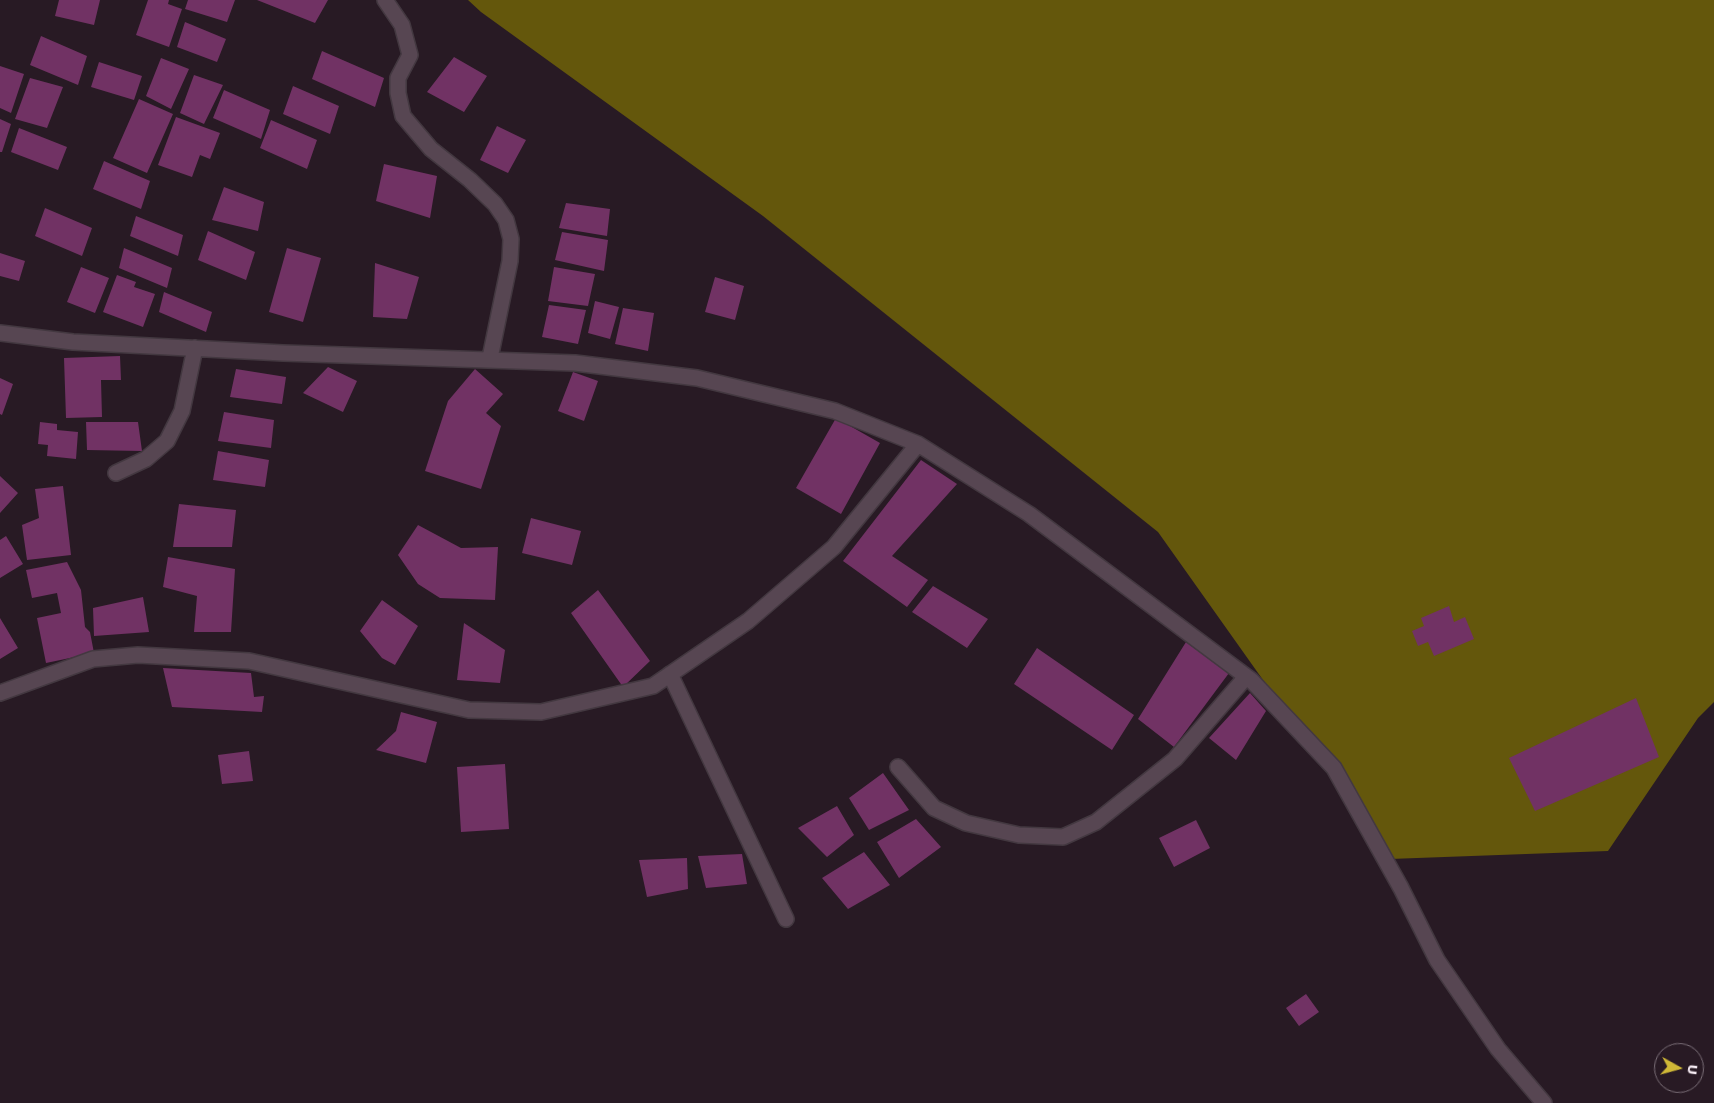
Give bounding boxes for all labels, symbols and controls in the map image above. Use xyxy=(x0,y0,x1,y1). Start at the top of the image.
north arrow xyxy=(1654,1043,1704,1093)
text: U xyxy=(1684,1064,1701,1076)

